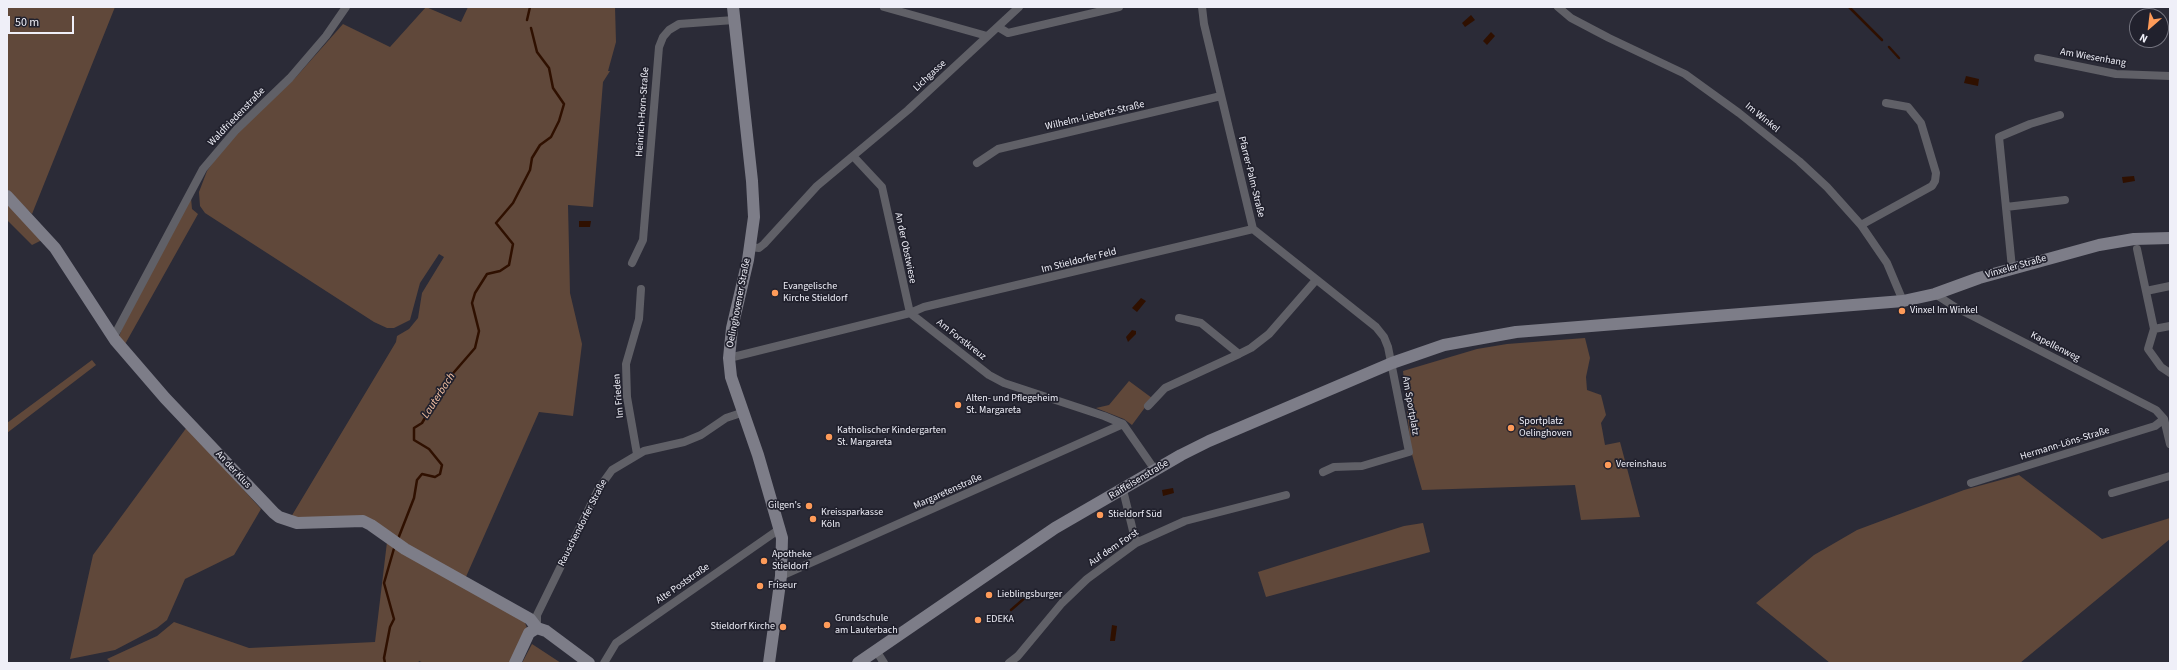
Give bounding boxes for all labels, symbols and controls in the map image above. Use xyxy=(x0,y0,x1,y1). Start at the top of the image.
scale bar xyxy=(10,8,76,34)
north arrow xyxy=(2129,8,2169,48)
text: 50 m xyxy=(15,14,39,31)
text: N xyxy=(2137,30,2150,46)
street label: Am Wiesenhang xyxy=(2059,46,2127,70)
street label: Lichgasse xyxy=(911,58,949,94)
street label: Heinrich-Horn-Straße xyxy=(634,67,652,157)
street label: Waldfriedenstraße xyxy=(206,85,268,149)
street label: Wilhelm-Liebertz-Straße xyxy=(1044,99,1146,133)
street label: Im Winkel xyxy=(1742,100,1782,136)
street label: Pfarrer-Palm-Straße xyxy=(1235,135,1267,219)
street label: An der Obstwiese xyxy=(892,211,918,285)
street label: Im Stieldorfer Feld xyxy=(1040,246,1118,276)
street label: Vinxeler Straße xyxy=(1984,253,2048,281)
street label: Oelinghovener Straße xyxy=(724,257,754,349)
place label: Evangelische Kirche Stieldorf xyxy=(783,281,847,304)
marker: Evangelische Kirche Stieldorf xyxy=(770,288,780,298)
place label: Vinxel Im Winkel xyxy=(1910,305,1978,317)
marker: Vinxel Im Winkel xyxy=(1897,306,1907,316)
street label: Am Forstkreuz xyxy=(934,317,988,363)
street label: Kapellenweg xyxy=(2028,329,2082,365)
water label: Lauterbach xyxy=(419,371,459,421)
street label: Im Frieden xyxy=(611,373,627,419)
street label: Am Sportplatz xyxy=(1399,376,1421,436)
place label: Alten- und Pflegeheim St. Margareta xyxy=(966,393,1058,416)
marker: Alten- und Pflegeheim St. Margareta xyxy=(953,400,963,410)
place label: Sportplatz Oelinghoven xyxy=(1519,416,1572,440)
marker: Sportplatz Oelinghoven xyxy=(1506,423,1516,433)
place label: Katholischer Kindergarten St. Margareta xyxy=(837,425,946,448)
street label: Hermann-Löns-Straße xyxy=(2019,425,2111,463)
marker: Katholischer Kindergarten St. Margareta xyxy=(824,432,834,442)
street label: An der Klus xyxy=(213,449,253,491)
street label: Raiffeisenstraße xyxy=(1107,458,1171,502)
place label: Vereinshaus xyxy=(1616,459,1667,471)
marker: Vereinshaus xyxy=(1603,460,1613,470)
street label: Margaretenstraße xyxy=(912,471,984,513)
street label: Rauschendorfer Straße xyxy=(556,478,610,568)
place label: Gilgen's xyxy=(768,500,801,512)
marker: Gilgen's xyxy=(804,501,814,511)
place label: Kreissparkasse Köln xyxy=(821,507,883,530)
place label: Stieldorf Süd xyxy=(1108,509,1162,521)
marker: Stieldorf Süd xyxy=(1095,510,1105,520)
marker: Kreissparkasse Köln xyxy=(808,514,818,524)
street label: Auf dem Forst xyxy=(1087,527,1141,569)
place label: Apotheke Stieldorf xyxy=(772,549,812,572)
marker: Apotheke Stieldorf xyxy=(759,556,769,566)
street label: Alte Poststraße xyxy=(654,561,712,607)
place label: Friseur xyxy=(768,580,797,592)
marker: Friseur xyxy=(755,581,765,591)
place label: Lieblingsburger xyxy=(997,589,1062,601)
marker: Lieblingsburger xyxy=(984,590,994,600)
place label: Grundschule am Lauterbach xyxy=(835,613,898,636)
place label: EDEKA xyxy=(986,614,1014,626)
marker: EDEKA xyxy=(973,615,983,625)
marker: Grundschule am Lauterbach xyxy=(822,620,832,630)
place label: Stieldorf Kirche xyxy=(711,621,775,633)
marker: Stieldorf Kirche xyxy=(778,622,788,632)

